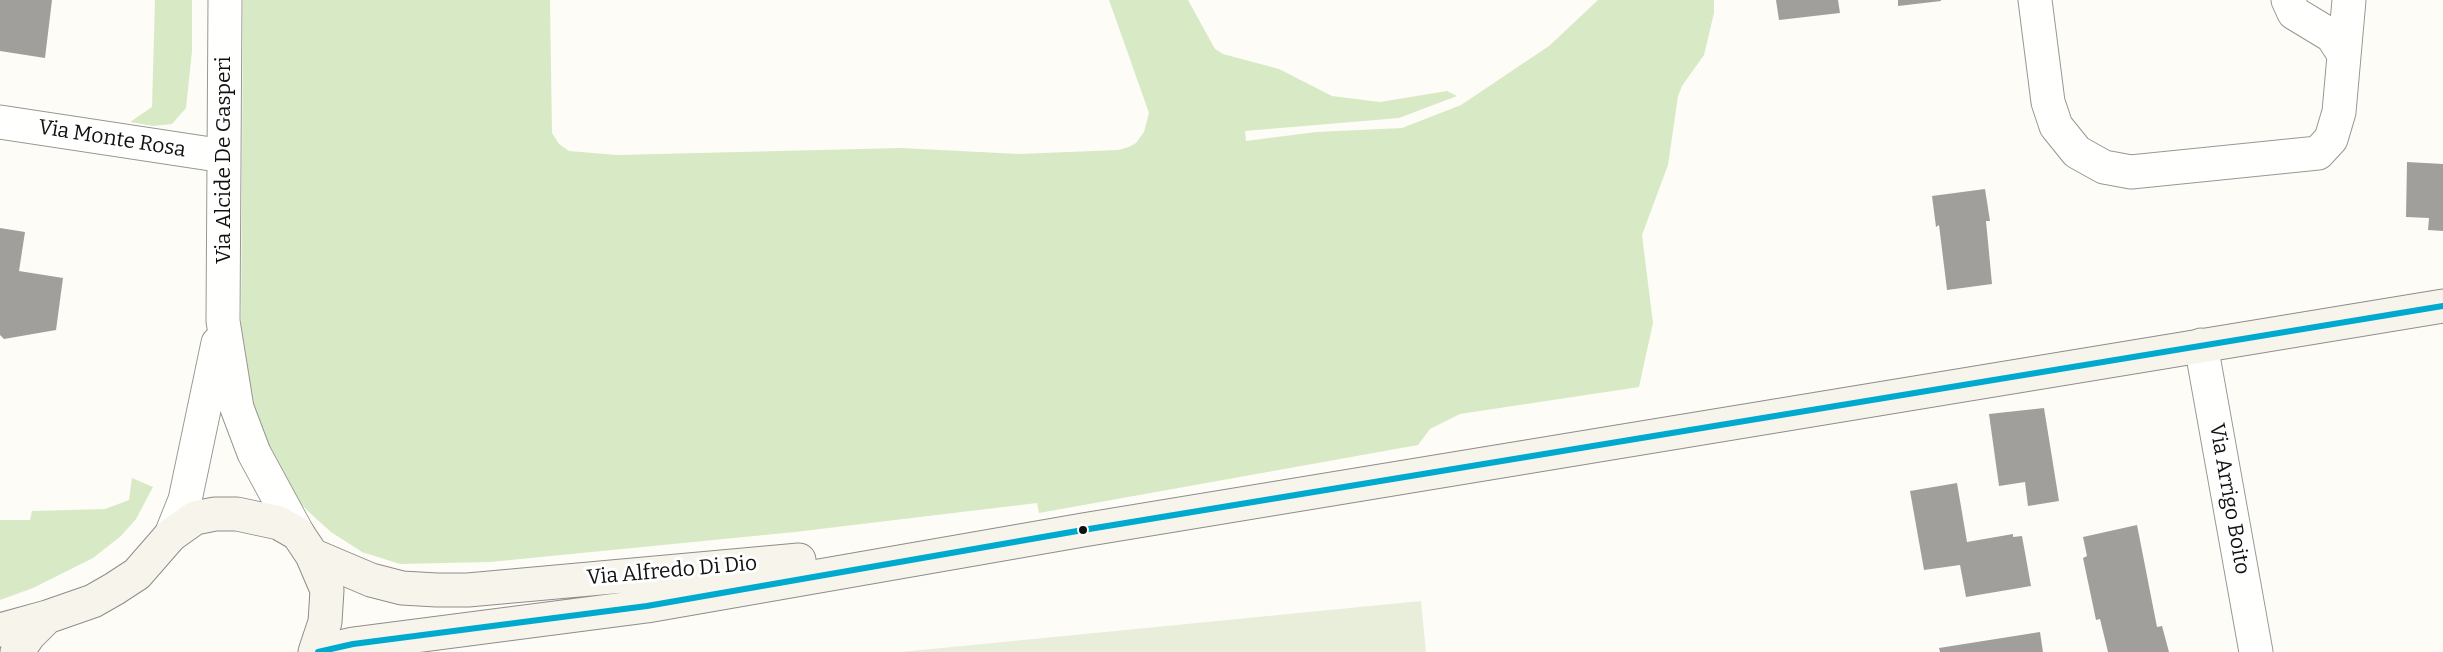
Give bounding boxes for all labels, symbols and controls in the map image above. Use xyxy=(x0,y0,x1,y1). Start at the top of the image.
street label: Via Alcide De Gasperi xyxy=(211,56,237,264)
street label: Via Monte Rosa xyxy=(36,115,188,163)
street label: Via Arrigo Boito xyxy=(2203,422,2255,576)
unlabelled marker xyxy=(1077,524,1089,536)
street label: Via Alfredo Di Dio xyxy=(586,551,758,591)

